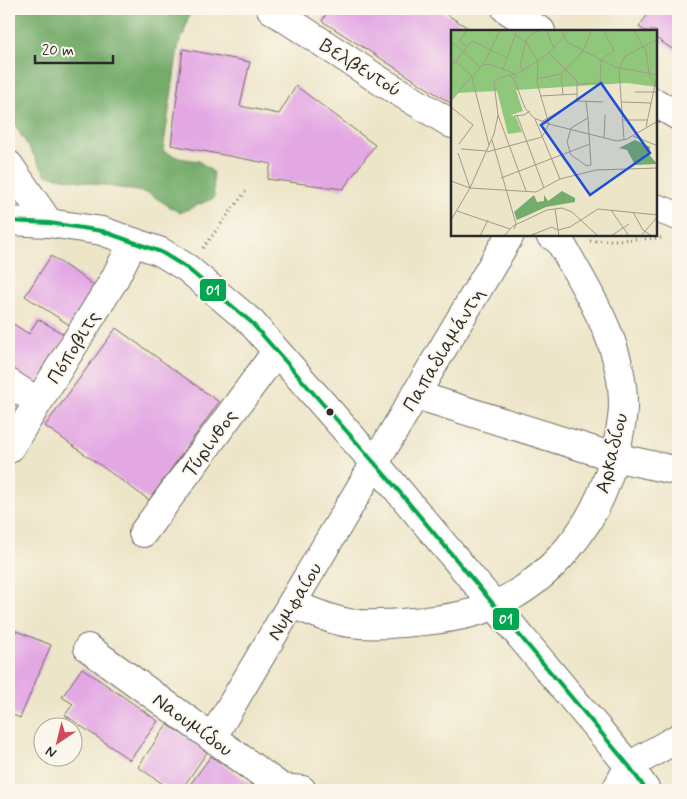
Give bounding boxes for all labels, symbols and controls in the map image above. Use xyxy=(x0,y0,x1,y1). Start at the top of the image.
inset map xyxy=(451,30,657,236)
scale bar xyxy=(35,32,112,64)
street label: Βελβεντού xyxy=(314,32,406,104)
text: 20 m xyxy=(42,41,74,61)
line badge: 01 xyxy=(199,278,227,302)
text: 01 xyxy=(206,282,220,300)
street label: Παπαδιαμάντη xyxy=(397,283,492,417)
street label: Πόποβιτς xyxy=(41,306,107,390)
street label: Τύρινθος xyxy=(176,404,244,483)
unlabelled marker xyxy=(325,407,335,417)
street label: Αρκαδίου xyxy=(589,410,635,496)
street label: Νυμφαίου xyxy=(261,558,329,646)
line badge: 01 xyxy=(492,607,520,631)
text: 01 xyxy=(499,611,513,629)
street label: Ναουμίδου xyxy=(147,687,238,763)
north arrow xyxy=(32,716,82,766)
text: N xyxy=(42,742,60,762)

